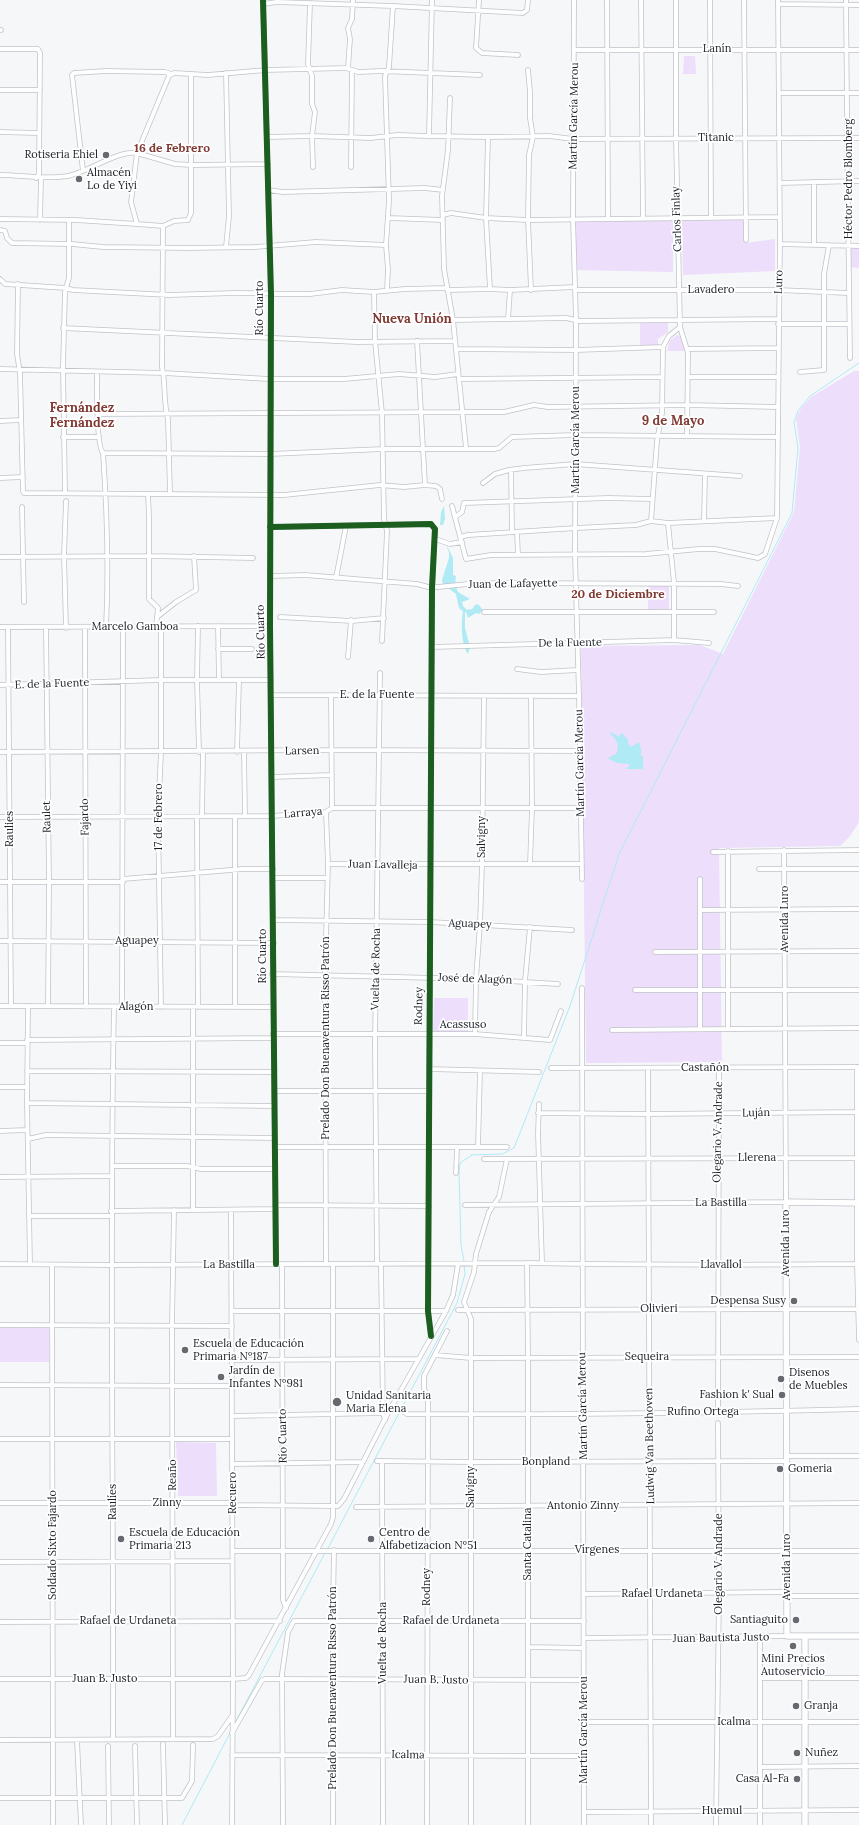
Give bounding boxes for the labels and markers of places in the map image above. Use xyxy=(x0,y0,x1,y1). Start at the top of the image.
place label: Rotiseria Ehiel xyxy=(24,148,98,162)
marker: Rotiseria Ehiel xyxy=(101,150,111,160)
place label: Almacén Lo de Yiyi xyxy=(87,166,137,192)
marker: Almacén Lo de Yiyi xyxy=(74,174,84,184)
place label: Despensa Susy xyxy=(710,1294,786,1308)
marker: Despensa Susy xyxy=(789,1296,799,1306)
place label: Escuela de Educación Primaria Nº187 xyxy=(193,1337,304,1363)
marker: Escuela de Educación Primaria Nº187 xyxy=(180,1345,190,1355)
place label: Jardín de Infantes Nº981 xyxy=(229,1364,303,1390)
place label: Disenos de Muebles xyxy=(789,1366,848,1392)
marker: Jardín de Infantes Nº981 xyxy=(216,1372,226,1382)
marker: Disenos de Muebles xyxy=(776,1374,786,1384)
place label: Fashion k' Sual xyxy=(699,1388,774,1402)
place label: Unidad Sanitaria Maria Elena xyxy=(346,1389,431,1415)
marker: Fashion k' Sual xyxy=(777,1390,787,1400)
marker: Unidad Sanitaria Maria Elena xyxy=(331,1396,343,1408)
place label: Gomeria xyxy=(788,1462,832,1476)
marker: Gomeria xyxy=(775,1464,785,1474)
place label: Escuela de Educación Primaria 213 xyxy=(129,1526,240,1552)
place label: Centro de Alfabetizacion Nº51 xyxy=(379,1526,477,1552)
marker: Escuela de Educación Primaria 213 xyxy=(116,1534,126,1544)
marker: Centro de Alfabetizacion Nº51 xyxy=(366,1534,376,1544)
place label: Santiaguito xyxy=(730,1613,788,1627)
marker: Santiaguito xyxy=(791,1615,801,1625)
marker: Mini Precios Autoservicio xyxy=(788,1641,798,1651)
place label: Mini Precios Autoservicio xyxy=(761,1652,825,1678)
place label: Granja xyxy=(804,1699,838,1713)
marker: Granja xyxy=(791,1701,801,1711)
place label: Nuñez xyxy=(805,1746,838,1760)
marker: Nuñez xyxy=(792,1748,802,1758)
place label: Casa Al-Fa xyxy=(736,1772,789,1786)
marker: Casa Al-Fa xyxy=(792,1774,802,1784)

